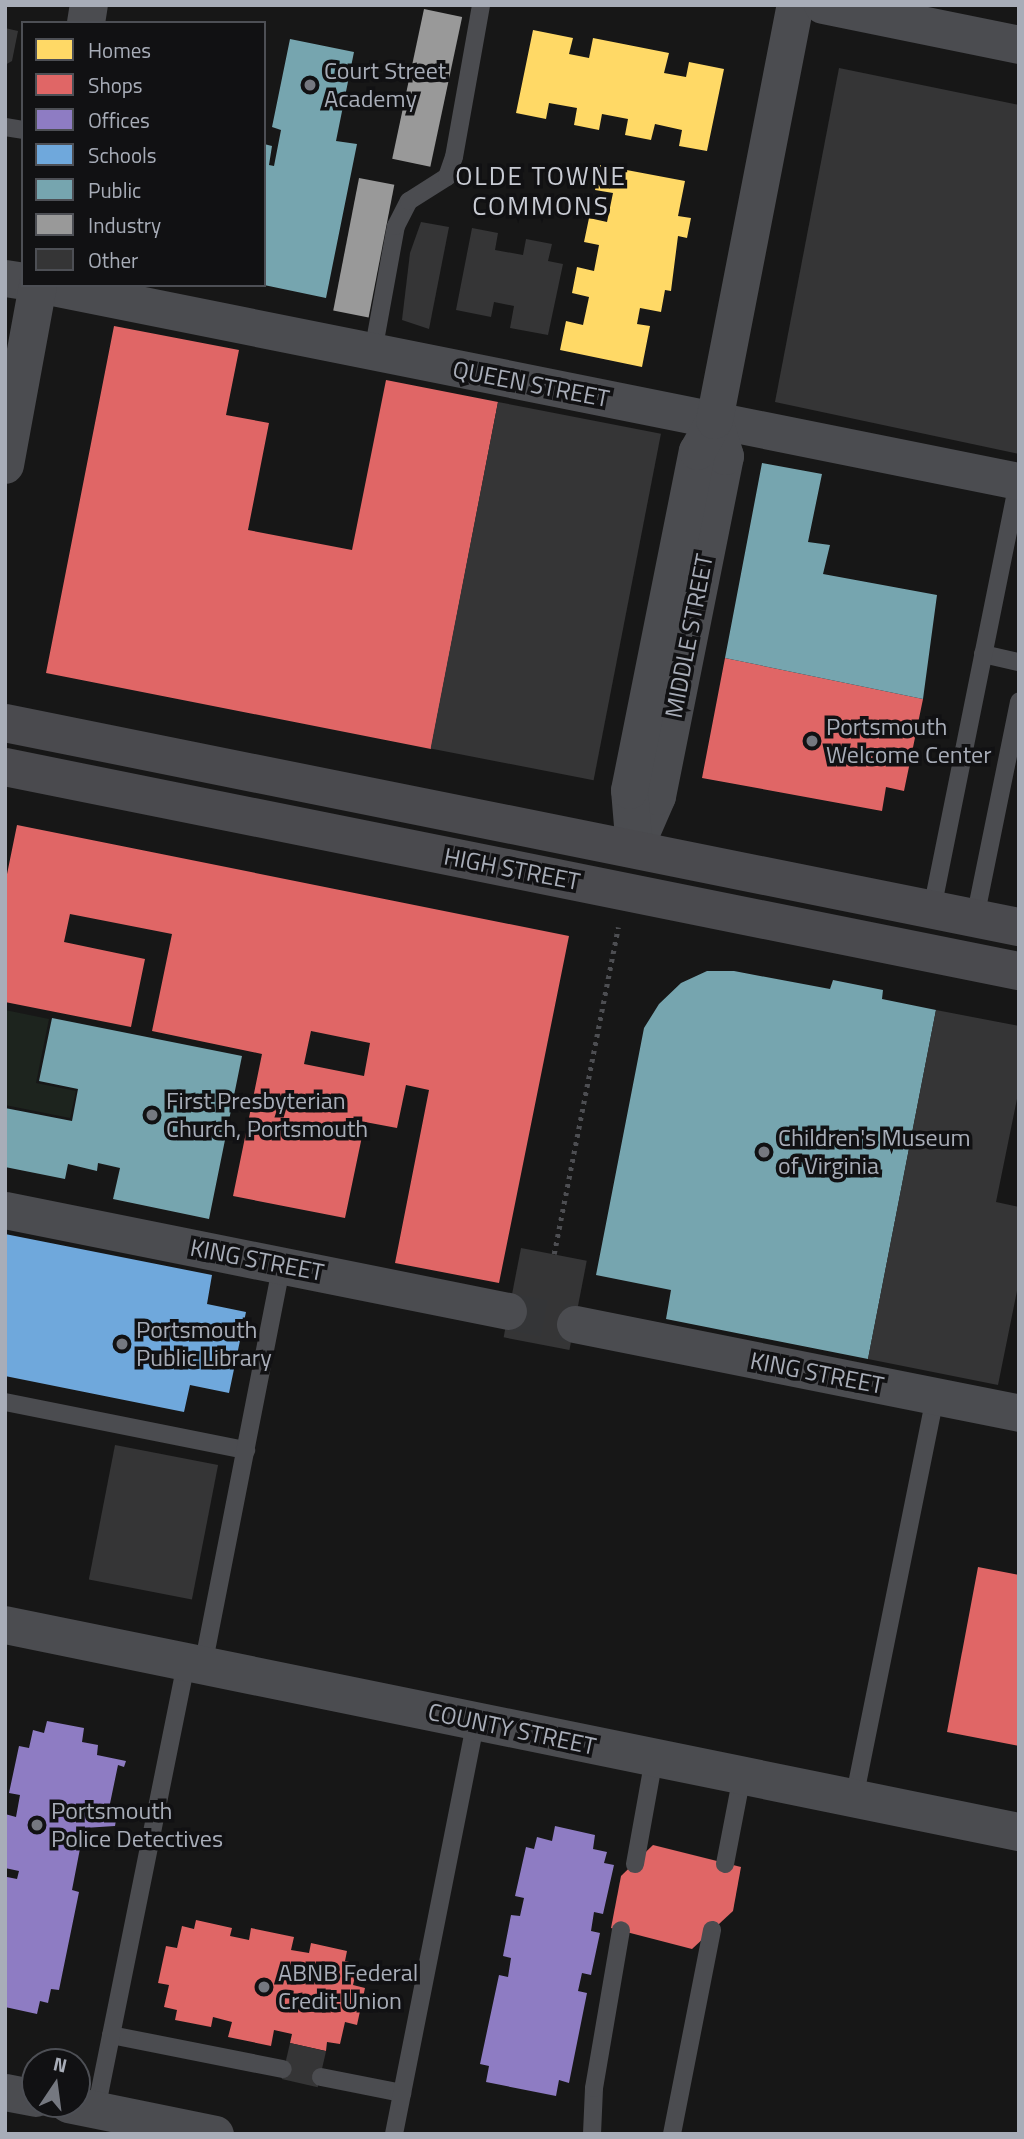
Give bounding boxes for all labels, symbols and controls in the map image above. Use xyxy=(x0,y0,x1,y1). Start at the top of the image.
legend xyxy=(21,21,266,287)
text: Homes xyxy=(88,34,151,66)
place label: Court Street Academy xyxy=(324,57,446,113)
text: Shops xyxy=(88,69,143,101)
marker: Court Street Academy xyxy=(302,77,318,93)
text: Offices xyxy=(88,104,150,136)
text: Schools xyxy=(88,139,157,171)
district label: OLDE TOWNE COMMONS xyxy=(456,160,626,222)
text: Public xyxy=(88,174,141,206)
text: Industry xyxy=(88,209,161,241)
text: Other xyxy=(88,244,138,276)
street label: QUEEN STREET xyxy=(450,355,612,413)
street label: MIDDLE STREET xyxy=(659,551,719,721)
place label: Portsmouth Welcome Center xyxy=(826,713,992,769)
marker: Portsmouth Welcome Center xyxy=(804,733,820,749)
street label: HIGH STREET xyxy=(442,842,582,896)
place label: First Presbyterian Church, Portsmouth xyxy=(166,1087,368,1143)
marker: First Presbyterian Church, Portsmouth xyxy=(144,1107,160,1123)
place label: Children's Museum of Virginia xyxy=(778,1124,971,1180)
marker: Children's Museum of Virginia xyxy=(756,1144,772,1160)
street label: KING STREET xyxy=(188,1233,326,1287)
place label: Portsmouth Public Library xyxy=(136,1316,272,1372)
marker: Portsmouth Public Library xyxy=(114,1336,130,1352)
street label: KING STREET xyxy=(748,1346,886,1400)
street label: COUNTY STREET xyxy=(426,1697,598,1761)
place label: Portsmouth Police Detectives xyxy=(51,1797,223,1853)
marker: Portsmouth Police Detectives xyxy=(29,1817,45,1833)
place label: ABNB Federal Credit Union xyxy=(278,1959,418,2015)
marker: ABNB Federal Credit Union xyxy=(256,1979,272,1995)
north arrow xyxy=(21,2048,91,2118)
text: N xyxy=(51,2048,70,2080)

